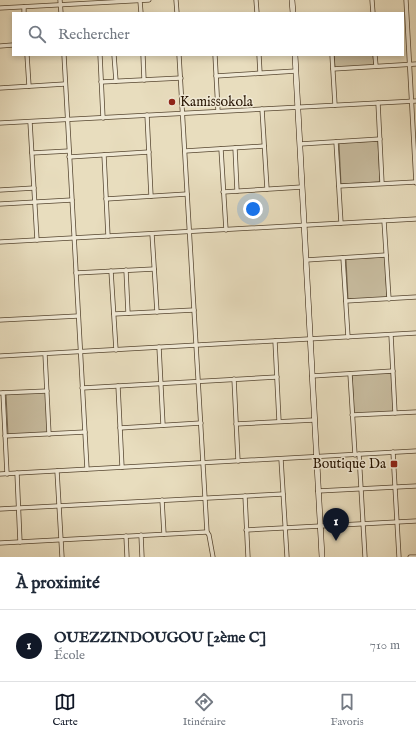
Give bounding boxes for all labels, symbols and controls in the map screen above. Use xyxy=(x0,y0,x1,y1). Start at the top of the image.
search box xyxy=(12,12,404,56)
icon: search xyxy=(26,23,48,45)
text: Rechercher xyxy=(58,25,130,44)
place label: Kamissokola xyxy=(180,93,254,111)
marker: Kamissokola xyxy=(167,97,177,107)
your location xyxy=(243,199,263,219)
place label: Boutique Da xyxy=(313,455,387,473)
marker: Boutique Da xyxy=(389,459,399,469)
pin: 1 xyxy=(323,508,349,541)
text: À proximité xyxy=(16,573,100,594)
text: OUEZZINDOUGOU [2ème C] xyxy=(54,628,266,647)
text: 1 xyxy=(27,637,31,654)
text: 710 m xyxy=(370,637,400,654)
text: École xyxy=(54,647,85,664)
tab: Carte xyxy=(52,691,78,729)
tab: Itinéraire xyxy=(183,691,226,729)
tab: Favoris xyxy=(331,691,364,729)

